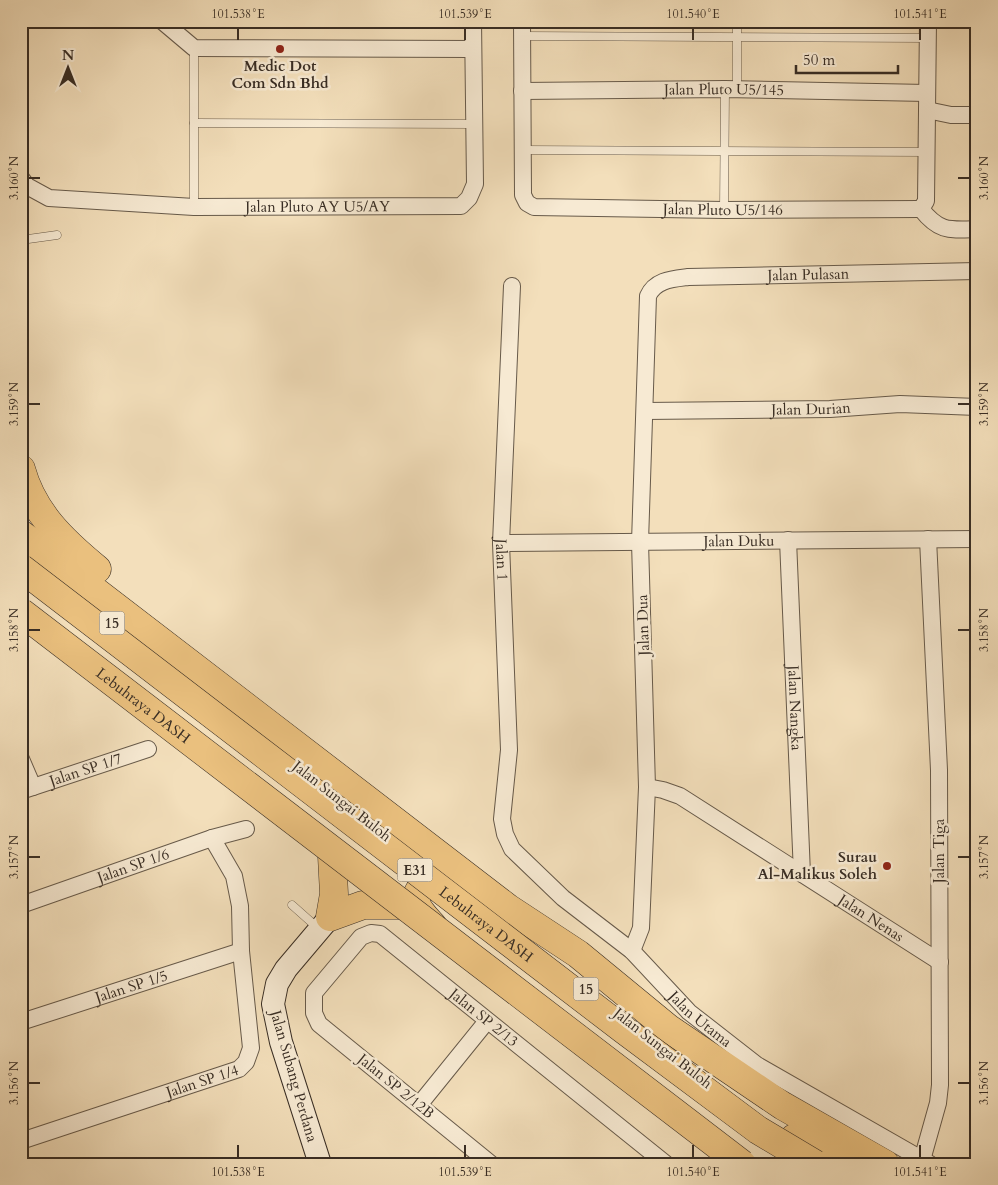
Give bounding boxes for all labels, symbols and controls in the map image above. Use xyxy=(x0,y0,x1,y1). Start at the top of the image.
text: 101.538°E xyxy=(211,6,265,22)
text: 101.539°E xyxy=(438,6,492,22)
text: 101.540°E xyxy=(666,6,720,22)
text: 101.541°E xyxy=(893,6,947,22)
north arrow xyxy=(42,42,92,92)
scale bar xyxy=(796,42,898,74)
marker: Medic Dot Com Sdn Bhd xyxy=(274,43,286,55)
text: N xyxy=(62,46,74,65)
text: 50 m xyxy=(803,50,835,70)
place label: Medic Dot Com Sdn Bhd xyxy=(231,56,329,93)
street label: Jalan Pluto U5/145 xyxy=(662,79,784,100)
text: 3.160°N xyxy=(6,155,22,200)
text: 3.160°N xyxy=(976,155,992,200)
street label: Jalan Pluto AY U5/AY xyxy=(243,196,391,217)
street label: Jalan Pluto U5/146 xyxy=(661,199,783,220)
street label: Jalan Pulasan xyxy=(765,264,850,285)
text: 3.159°N xyxy=(6,381,22,426)
text: 3.159°N xyxy=(976,381,992,426)
street label: Jalan Durian xyxy=(769,398,852,420)
street label: Jalan Duku xyxy=(701,531,775,551)
street label: Jalan 1 xyxy=(491,536,512,581)
street label: Jalan Dua xyxy=(632,593,654,658)
text: 3.158°N xyxy=(6,607,22,652)
text: 3.158°N xyxy=(976,607,992,652)
road number: 15 xyxy=(100,612,124,634)
street label: Lebuhraya DASH xyxy=(92,663,195,748)
street label: Jalan Nangka xyxy=(783,663,807,751)
street label: Jalan SP 1/7 xyxy=(45,748,125,792)
street label: Jalan Sungai Buloh xyxy=(287,755,396,846)
street label: Jalan Tiga xyxy=(929,818,949,885)
text: 3.157°N xyxy=(6,834,22,879)
text: 3.157°N xyxy=(976,834,992,879)
street label: Jalan SP 1/6 xyxy=(93,844,172,888)
place label: Surau Al-Malikus Soleh xyxy=(757,847,878,884)
road number: E31 xyxy=(398,858,432,882)
marker: Surau Al-Malikus Soleh xyxy=(881,860,893,872)
street label: Lebuhraya DASH xyxy=(435,882,538,967)
street label: Jalan Nenas xyxy=(833,889,908,946)
street label: Jalan SP 1/5 xyxy=(91,965,170,1008)
road number: 15 xyxy=(574,978,598,1001)
street label: Jalan SP 2/13 xyxy=(444,982,522,1051)
street label: Jalan Utama xyxy=(663,985,736,1052)
street label: Jalan Sungai Buloh xyxy=(608,1002,717,1093)
street label: Jalan Subang Perdana xyxy=(265,1006,323,1145)
street label: Jalan SP 2/12B xyxy=(352,1048,438,1123)
text: 3.156°N xyxy=(6,1060,22,1105)
street label: Jalan SP 1/4 xyxy=(162,1060,241,1103)
text: 3.156°N xyxy=(976,1060,992,1105)
text: 101.538°E xyxy=(211,1164,265,1180)
text: 101.539°E xyxy=(438,1164,492,1180)
text: 101.540°E xyxy=(666,1164,720,1180)
text: 101.541°E xyxy=(893,1164,947,1180)

